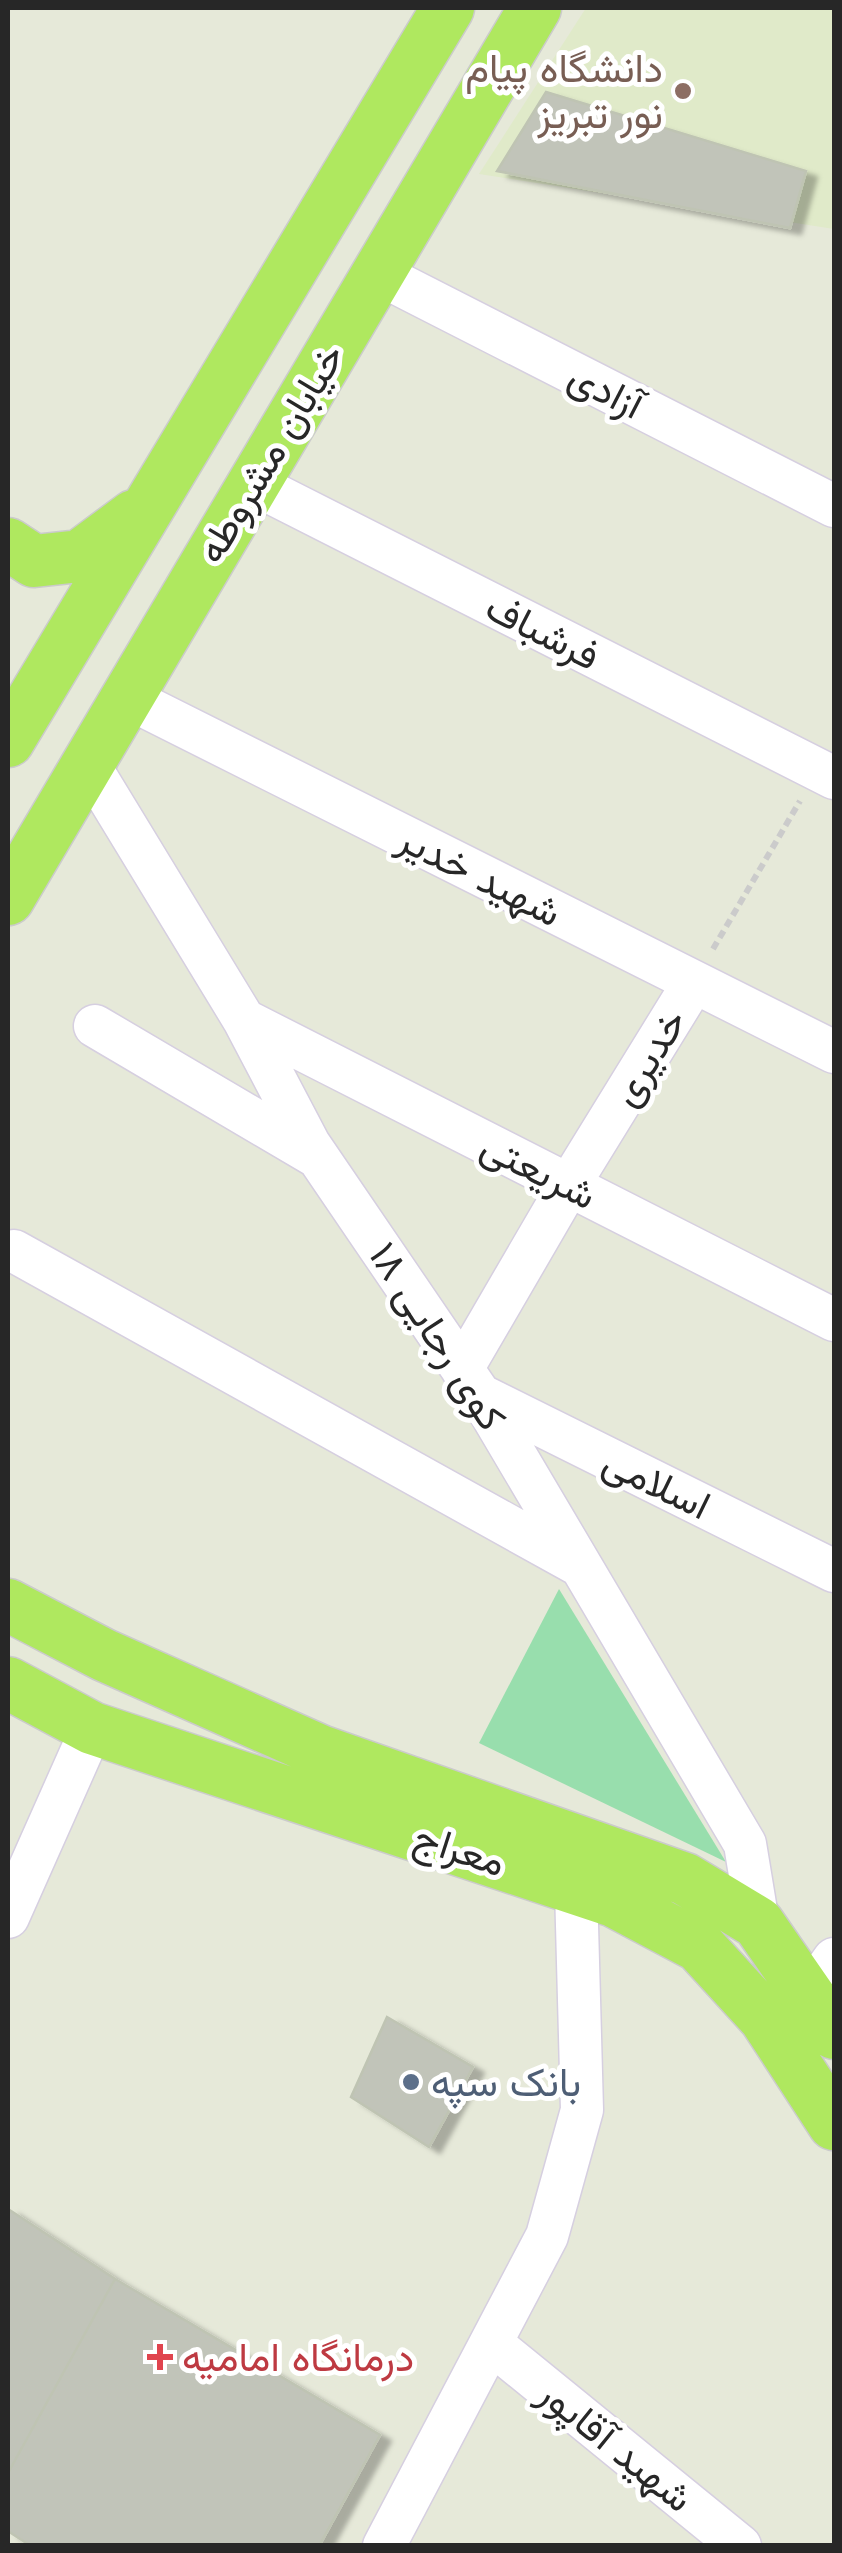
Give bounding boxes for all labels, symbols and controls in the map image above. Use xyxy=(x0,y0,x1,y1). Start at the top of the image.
place label: دانشگاه پیام نور تبریز xyxy=(465,39,663,143)
marker: دانشگاه پیام نور تبریز xyxy=(672,80,694,102)
street label: خیابان مشروطه xyxy=(181,332,359,574)
street label: آزادی xyxy=(559,347,656,435)
street label: فرشباف xyxy=(476,578,610,684)
street label: شهید خدیر xyxy=(387,809,572,941)
street label: خدیری xyxy=(595,997,701,1117)
street label: شریعتی xyxy=(471,1116,607,1224)
street label: کوی رجایی ۱۸ xyxy=(355,1230,521,1442)
street label: اسلامی xyxy=(594,1432,720,1534)
street label: معراج xyxy=(407,1807,513,1891)
place label: بانک سپه xyxy=(431,2053,581,2111)
marker: بانک سپه xyxy=(400,2071,422,2093)
place label: درمانگاه امامیه xyxy=(182,2328,414,2386)
marker: درمانگاه امامیه xyxy=(147,2344,173,2370)
street label: شهید آقاپور xyxy=(525,2364,706,2526)

